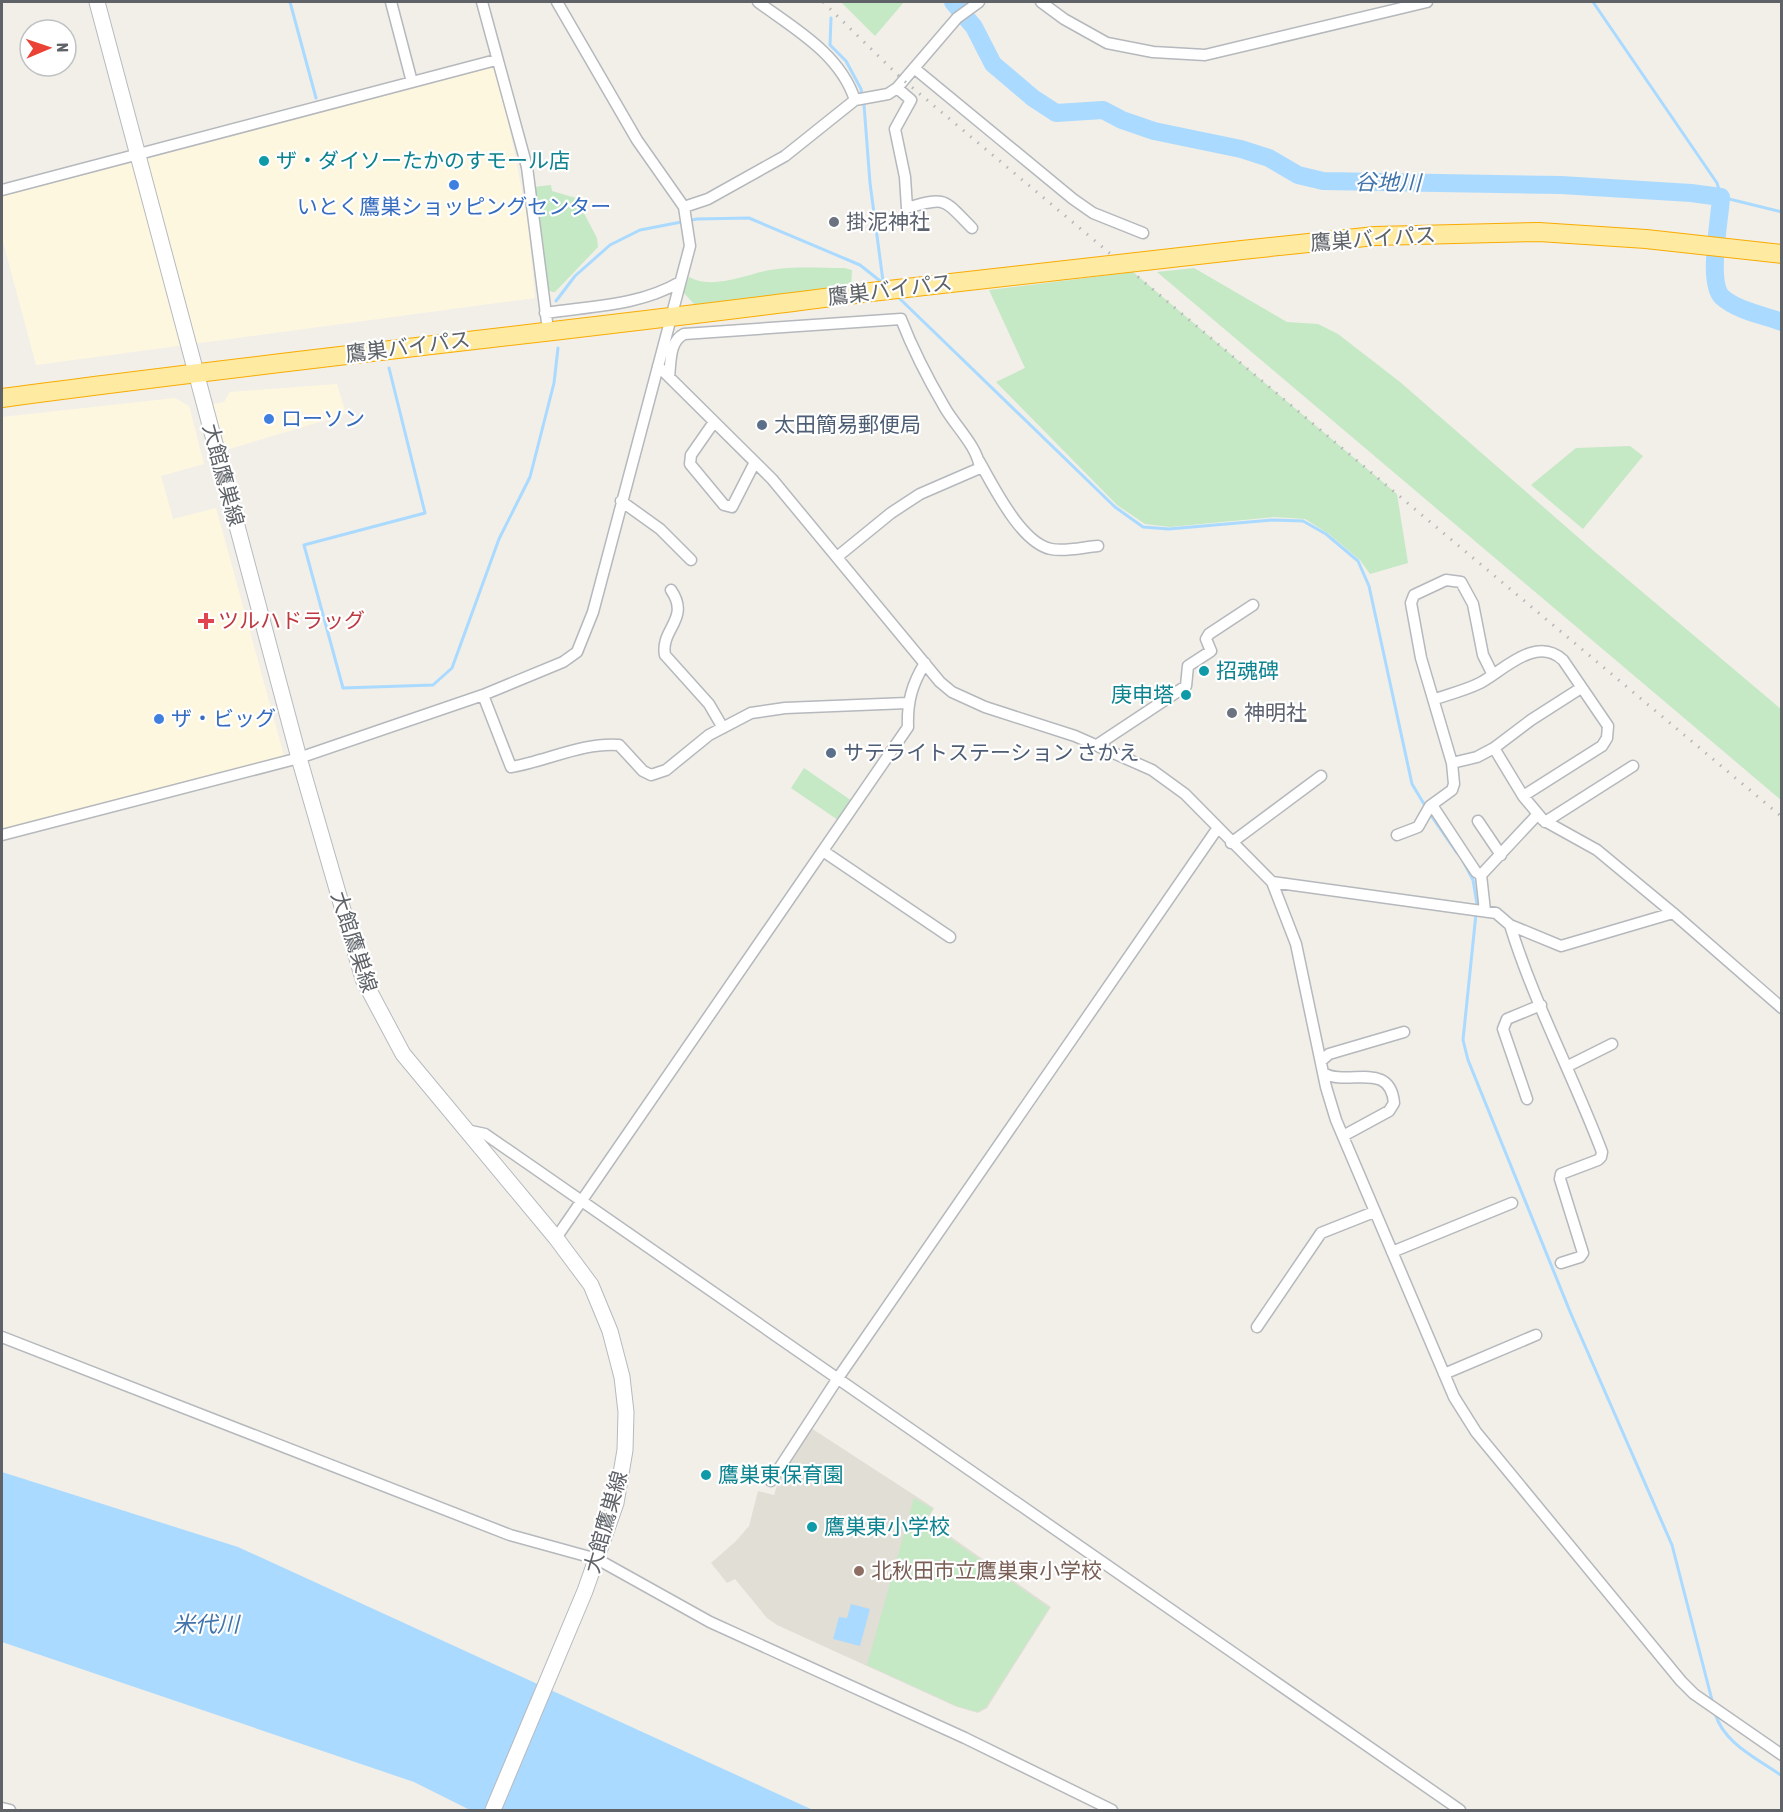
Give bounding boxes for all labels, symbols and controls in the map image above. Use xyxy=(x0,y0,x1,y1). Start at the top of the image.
north arrow xyxy=(18,18,78,78)
text: N xyxy=(54,42,72,53)
place label: ザ・ダイソーたかのすモール店 xyxy=(276,148,570,172)
marker: ザ・ダイソーたかのすモール店 xyxy=(257,154,271,168)
water label: 谷地川 xyxy=(1355,168,1423,196)
marker: いとく鷹巣ショッピングセンター xyxy=(447,178,461,192)
place label: いとく鷹巣ショッピングセンター xyxy=(297,194,611,218)
place label: 掛泥神社 xyxy=(846,209,930,233)
marker: 掛泥神社 xyxy=(827,215,841,229)
street label: 鷹巣バイパス xyxy=(1309,222,1436,254)
street label: 鷹巣バイパス xyxy=(826,269,954,309)
street label: 鷹巣バイパス xyxy=(344,326,472,366)
place label: ローソン xyxy=(281,406,365,430)
marker: ローソン xyxy=(262,412,276,426)
place label: 太田簡易郵便局 xyxy=(774,412,921,436)
marker: 太田簡易郵便局 xyxy=(755,418,769,432)
street label: 大館鷹巣線 xyxy=(199,421,249,529)
place label: ツルハドラッグ xyxy=(218,608,365,632)
marker: ツルハドラッグ xyxy=(199,614,213,628)
place label: 招魂碑 xyxy=(1216,658,1279,682)
marker: 招魂碑 xyxy=(1197,664,1211,678)
place label: 庚申塔 xyxy=(1111,682,1174,706)
marker: 庚申塔 xyxy=(1179,688,1193,702)
place label: 神明社 xyxy=(1244,700,1307,724)
place label: ザ・ビッグ xyxy=(171,706,276,730)
marker: 神明社 xyxy=(1225,706,1239,720)
marker: ザ・ビッグ xyxy=(152,712,166,726)
place label: サテライトステーション さかえ xyxy=(843,740,1139,764)
marker: サテライトステーション さかえ xyxy=(824,746,838,760)
street label: 大館鷹巣線 xyxy=(327,888,383,995)
place label: 鷹巣東保育園 xyxy=(718,1462,844,1486)
street label: 大館鷹巣線 xyxy=(579,1468,631,1575)
marker: 鷹巣東保育園 xyxy=(699,1468,713,1482)
place label: 鷹巣東小学校 xyxy=(824,1514,950,1538)
marker: 鷹巣東小学校 xyxy=(805,1520,819,1534)
place label: 北秋田市立鷹巣東小学校 xyxy=(871,1558,1102,1582)
marker: 北秋田市立鷹巣東小学校 xyxy=(852,1564,866,1578)
water label: 米代川 xyxy=(173,1611,241,1637)

